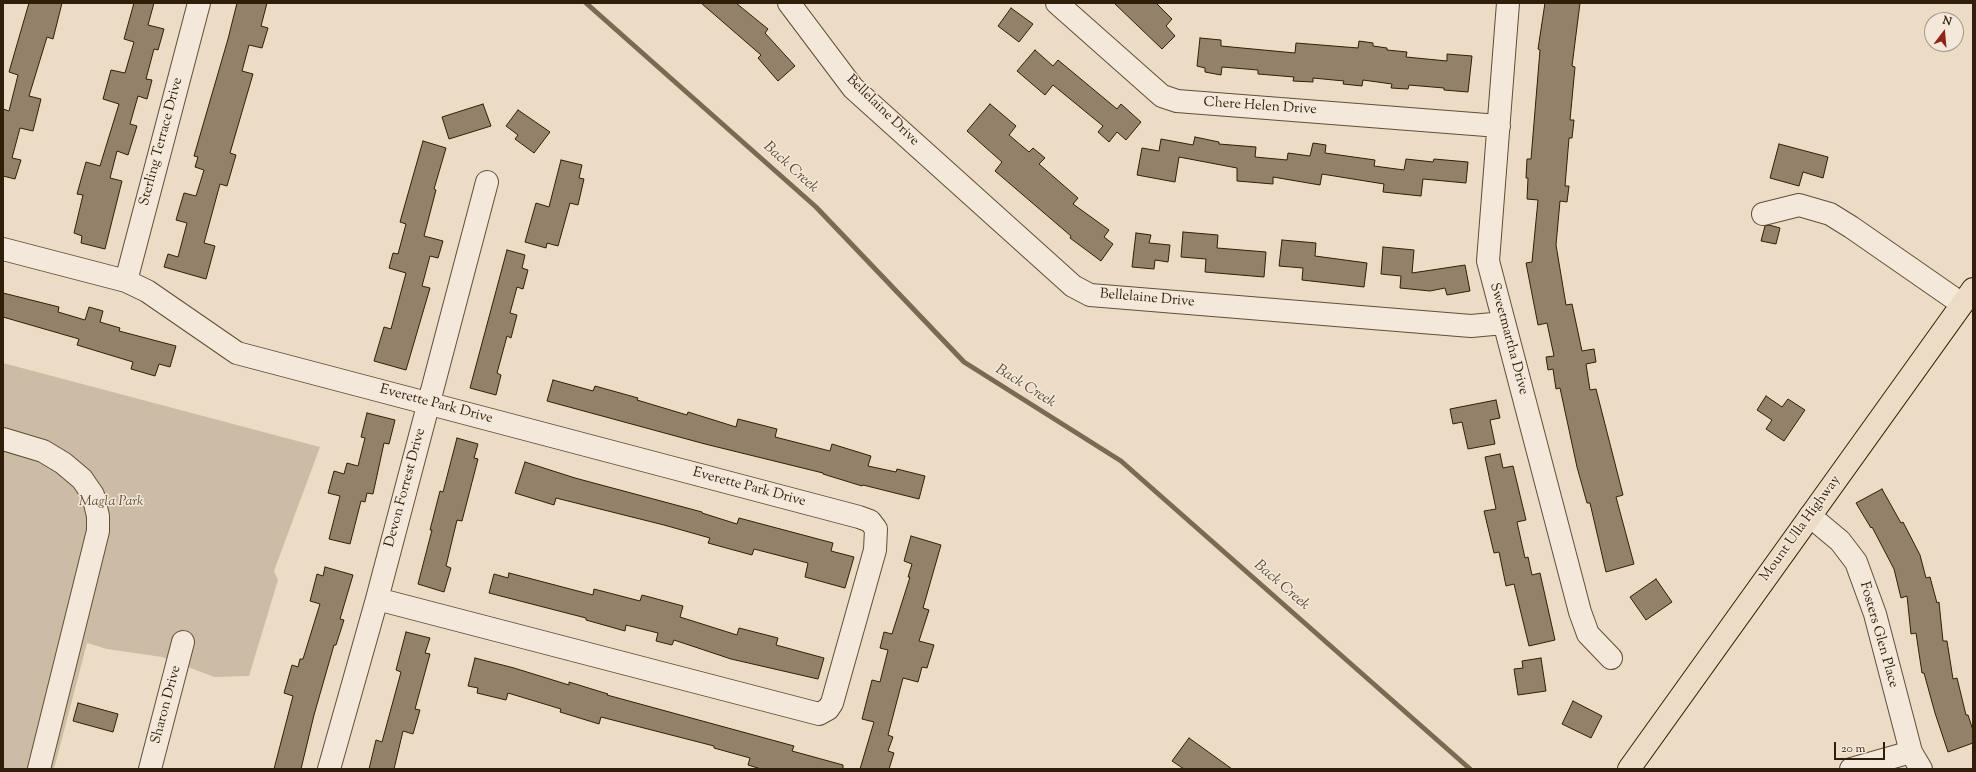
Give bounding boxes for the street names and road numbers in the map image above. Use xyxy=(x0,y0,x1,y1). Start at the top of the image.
street label: Bellelaine Drive xyxy=(842,72,922,150)
street label: Sterling Terrace Drive xyxy=(137,76,187,208)
street label: Chere Helen Drive xyxy=(1203,95,1317,119)
street label: Sweetmartha Drive xyxy=(1485,281,1531,397)
street label: Bellelaine Drive xyxy=(1099,286,1195,312)
street label: Everette Park Drive xyxy=(378,382,494,428)
street label: Devon Forrest Drive xyxy=(382,427,430,549)
street label: Everette Park Drive xyxy=(691,465,807,511)
street label: Mount Ulla Highway xyxy=(1757,473,1845,585)
street label: Fosters Glen Place xyxy=(1855,580,1901,690)
street label: Sharon Drive xyxy=(148,664,186,746)

